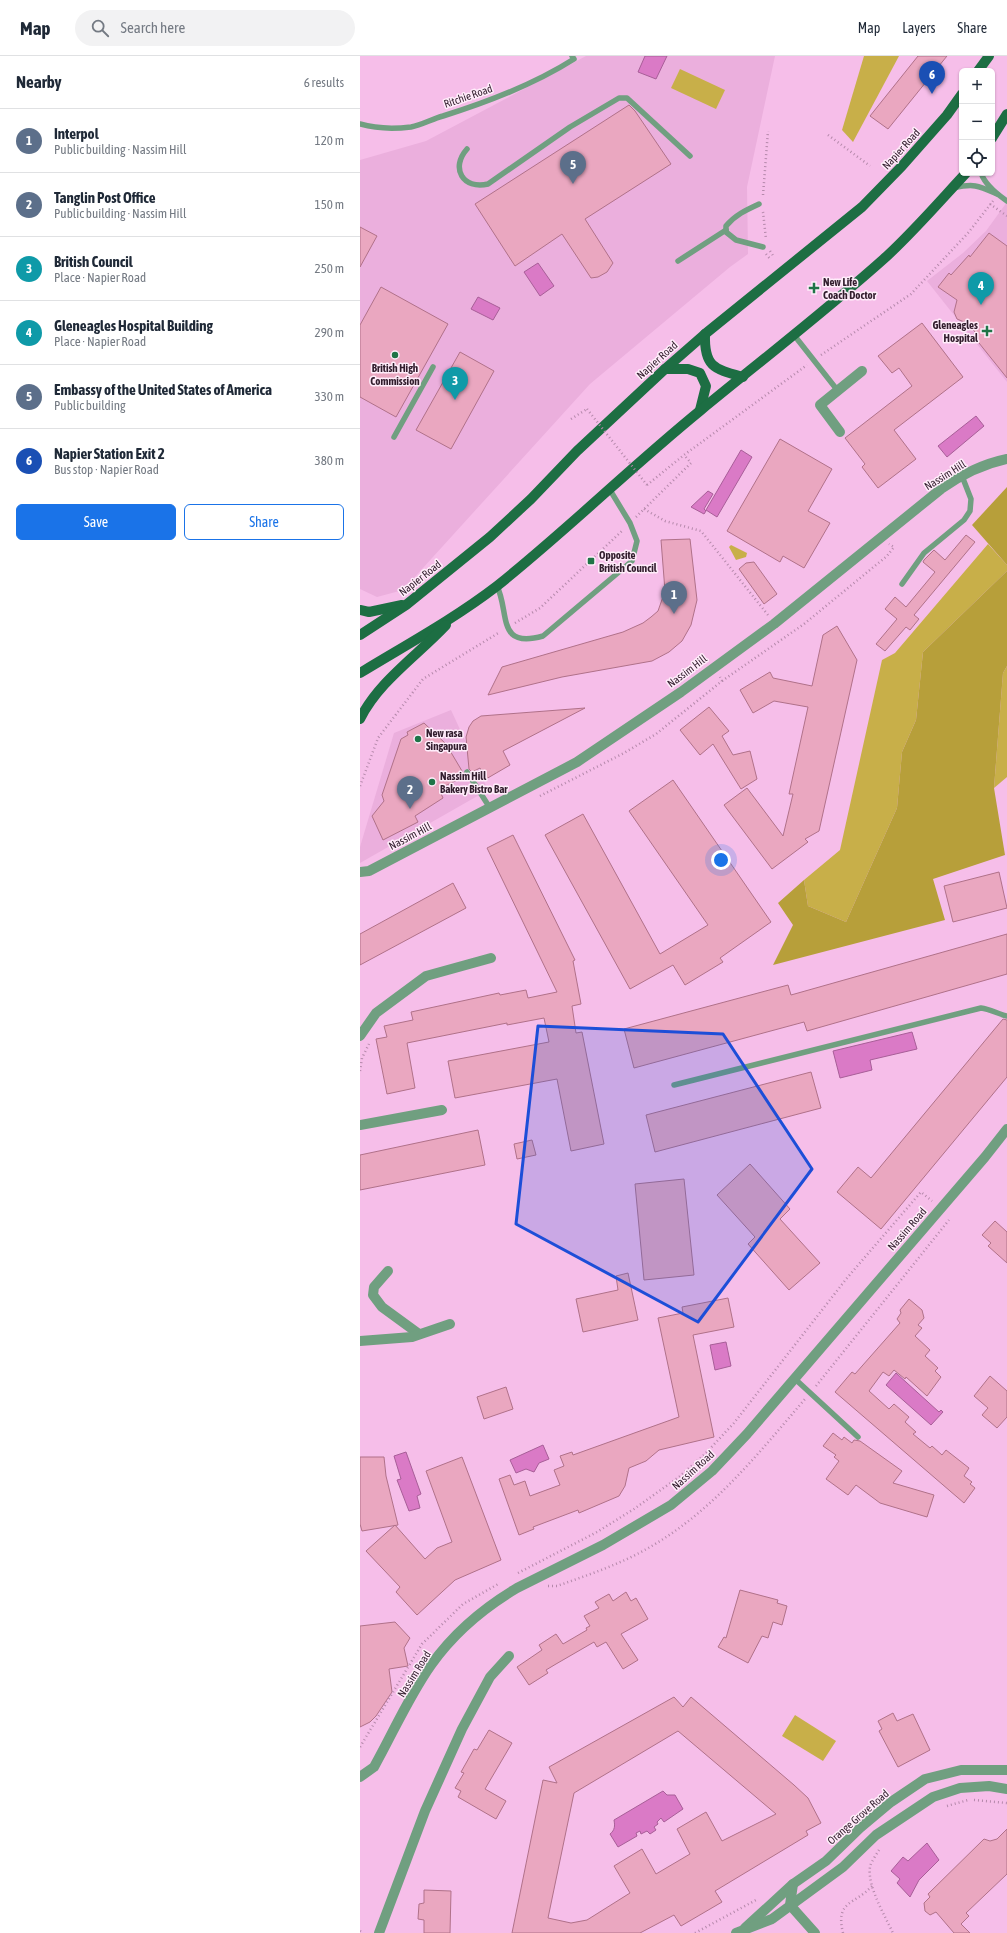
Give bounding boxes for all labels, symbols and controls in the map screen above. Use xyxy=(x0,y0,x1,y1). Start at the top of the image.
search box xyxy=(75,10,355,46)
text: Map xyxy=(20,17,51,39)
icon: search xyxy=(89,17,111,39)
text: Search here xyxy=(121,19,185,36)
text: Map xyxy=(858,20,880,36)
text: Layers xyxy=(902,20,935,36)
text: Share xyxy=(957,20,987,36)
pin: 6 xyxy=(919,61,945,94)
map controls xyxy=(959,68,995,176)
button: + xyxy=(959,68,995,104)
text: Nearby xyxy=(16,72,62,92)
text: 6 results xyxy=(304,75,344,90)
street label: Ritchie Road xyxy=(442,82,494,110)
button: − xyxy=(959,104,995,140)
text: Interpol xyxy=(54,125,99,142)
street label: Napier Road xyxy=(880,126,922,172)
text: 1 xyxy=(26,133,32,148)
text: 120 m xyxy=(315,133,344,148)
button: locate xyxy=(959,140,995,176)
text: Public building · Nassim Hill xyxy=(54,142,186,157)
pin: 5 xyxy=(560,151,586,184)
text: Tanglin Post Office xyxy=(54,189,156,206)
text: 2 xyxy=(26,197,32,212)
text: 150 m xyxy=(315,197,344,212)
text: Public building · Nassim Hill xyxy=(54,206,186,221)
text: British Council xyxy=(54,253,133,270)
text: 3 xyxy=(26,261,32,276)
text: 250 m xyxy=(315,261,344,276)
text: Place · Napier Road xyxy=(54,270,146,285)
pin: 4 xyxy=(968,272,994,305)
place label: New Life Coach Doctor xyxy=(823,276,877,301)
marker: New Life Coach Doctor xyxy=(808,282,820,294)
text: Gleneagles Hospital Building xyxy=(54,317,213,334)
place label: Gleneagles Hospital xyxy=(933,319,979,344)
text: 4 xyxy=(26,325,32,340)
text: 290 m xyxy=(315,325,344,340)
marker: Gleneagles Hospital xyxy=(981,325,993,337)
text: Place · Napier Road xyxy=(54,334,146,349)
street label: Napier Road xyxy=(634,339,680,381)
marker: British High Commission xyxy=(390,350,400,360)
place label: British High Commission xyxy=(370,362,420,387)
pin: 3 xyxy=(442,367,468,400)
text: Embassy of the United States of America xyxy=(54,381,272,398)
text: 5 xyxy=(26,389,32,404)
text: 330 m xyxy=(315,389,344,404)
text: Public building xyxy=(54,398,126,413)
text: Napier Station Exit 2 xyxy=(54,445,165,462)
text: 6 xyxy=(26,453,32,468)
text: 380 m xyxy=(315,453,344,468)
street label: Nassim Hill xyxy=(922,458,968,492)
text: Bus stop · Napier Road xyxy=(54,462,159,477)
button: Save xyxy=(16,504,176,540)
button: Share xyxy=(184,504,344,540)
place label: Opposite British Council xyxy=(599,549,658,574)
marker: Opposite British Council xyxy=(586,556,596,566)
street label: Napier Road xyxy=(397,558,443,598)
pin: 1 xyxy=(661,581,687,614)
street label: Nassim Hill xyxy=(665,652,709,690)
place label: New rasa Singapura xyxy=(426,727,467,752)
marker: New rasa Singapura xyxy=(413,734,423,744)
place label: Nassim Hill Bakery Bistro Bar xyxy=(440,770,508,795)
pin: 2 xyxy=(397,776,423,809)
marker: Nassim Hill Bakery Bistro Bar xyxy=(427,777,437,787)
street label: Nassim Hill xyxy=(387,820,433,852)
your location xyxy=(711,850,731,870)
street label: Nassim Road xyxy=(885,1205,929,1253)
street label: Nassim Road xyxy=(670,1448,716,1492)
street label: Nassim Road xyxy=(395,1649,433,1699)
street label: Orange Grove Road xyxy=(825,1787,891,1847)

